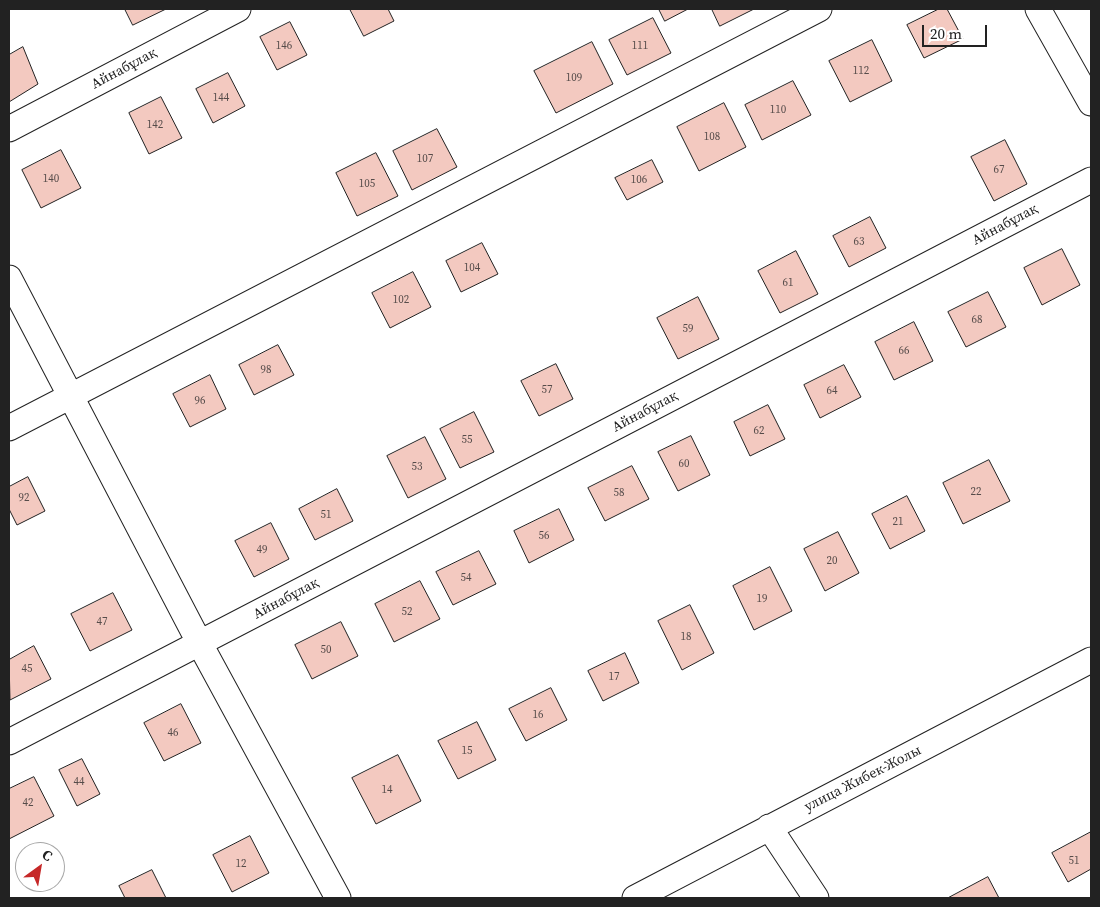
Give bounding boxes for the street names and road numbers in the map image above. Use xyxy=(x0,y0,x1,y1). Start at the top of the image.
street label: Айнабұлақ xyxy=(89,45,159,93)
street label: Айнабұлақ xyxy=(970,201,1040,249)
street label: Айнабұлақ xyxy=(610,388,680,436)
street label: Айнабұлақ xyxy=(251,575,321,623)
street label: улица Жибек-Жолы xyxy=(802,742,924,816)

